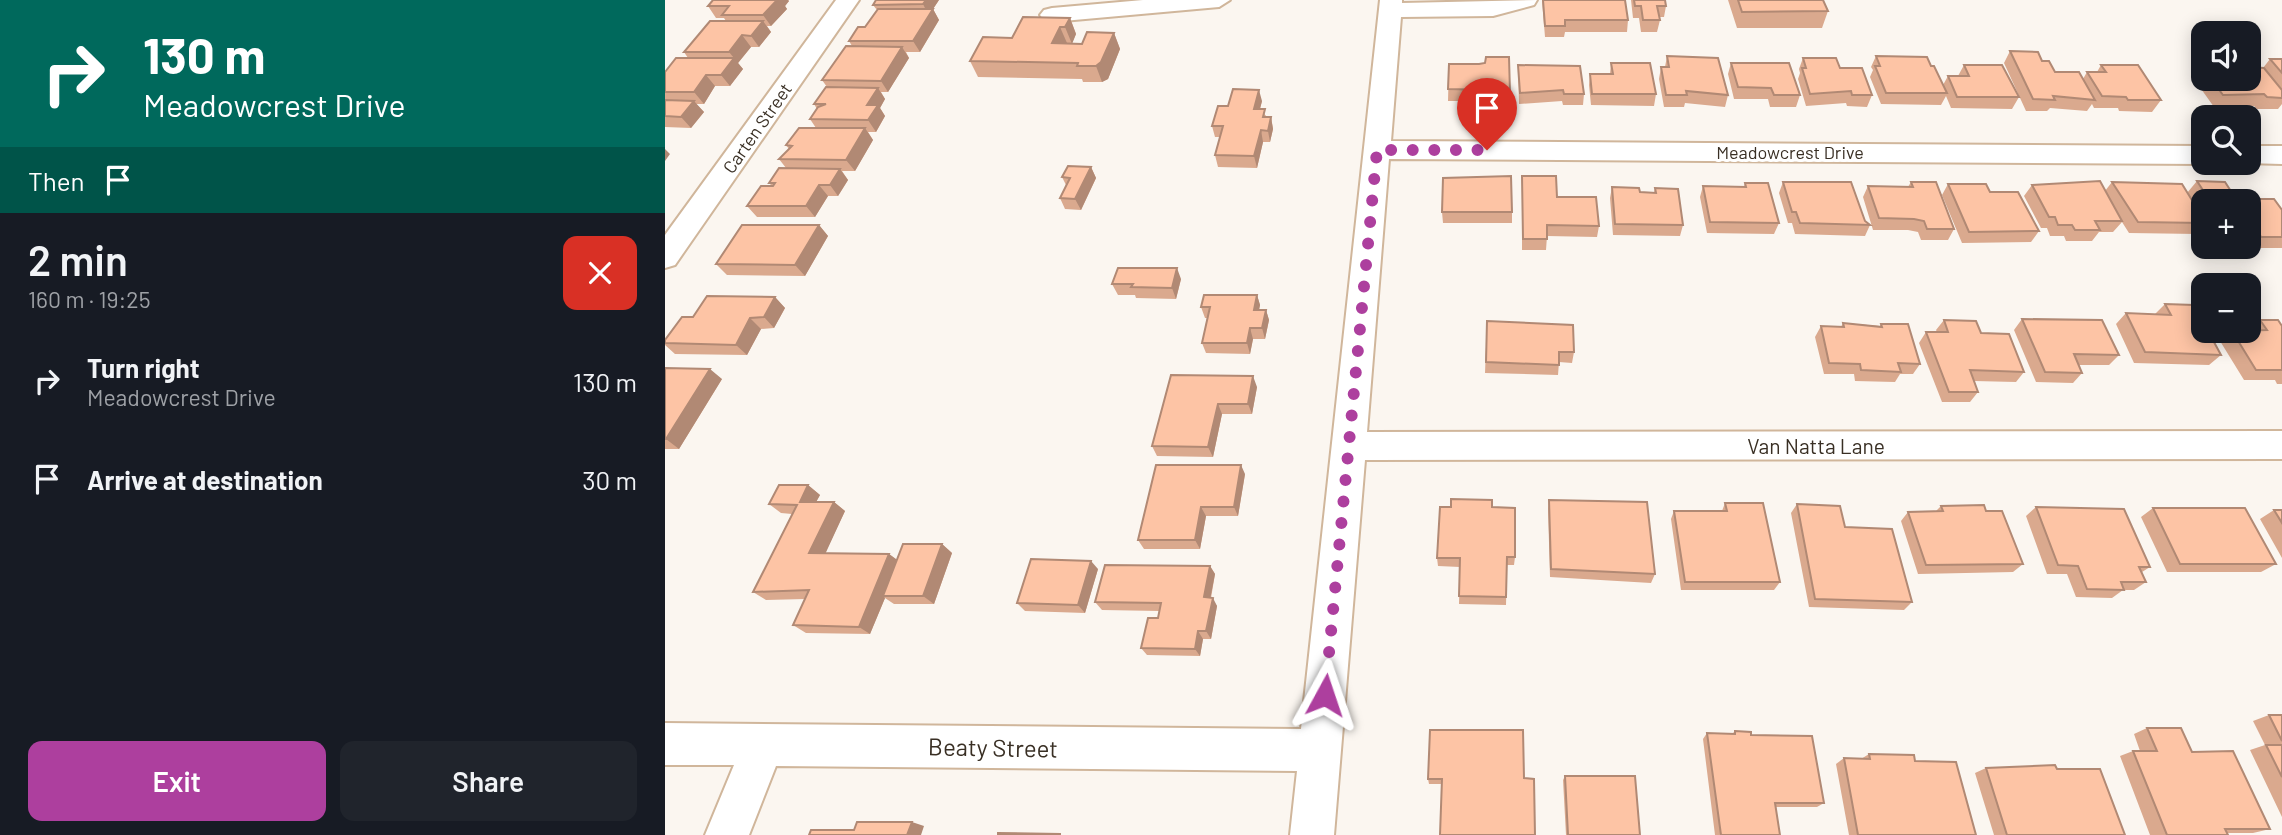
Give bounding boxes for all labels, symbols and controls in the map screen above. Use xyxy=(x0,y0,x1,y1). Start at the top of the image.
map controls xyxy=(2191,21,2261,343)
button: sound xyxy=(2191,21,2261,91)
text: 130 m xyxy=(143,25,265,84)
icon: right xyxy=(28,28,119,119)
pin xyxy=(1457,78,1517,150)
street label: Carten Street xyxy=(718,79,796,177)
text: Meadowcrest Drive xyxy=(143,85,406,123)
icon: arrive xyxy=(1468,89,1506,127)
button: search xyxy=(2191,105,2261,175)
street label: Meadowcrest Drive xyxy=(1716,141,1864,163)
icon: arrive xyxy=(99,161,137,199)
text: Then xyxy=(28,165,85,196)
button: + xyxy=(2191,189,2261,259)
text: 2 min xyxy=(28,234,128,284)
button: close xyxy=(563,236,637,310)
button: − xyxy=(2191,273,2261,343)
text: 160 m · 19:25 xyxy=(28,285,151,313)
text: Turn right xyxy=(87,352,200,383)
icon: right xyxy=(28,362,66,400)
text: 130 m xyxy=(573,366,637,397)
text: Meadowcrest Drive xyxy=(87,383,276,411)
street label: Van Natta Lane xyxy=(1747,433,1885,458)
icon: arrive xyxy=(28,460,66,498)
text: Arrive at destination xyxy=(87,464,323,495)
text: 30 m xyxy=(582,464,637,495)
position arrow xyxy=(1288,658,1362,732)
street label: Beaty Street xyxy=(928,731,1058,763)
button: Exit xyxy=(28,741,326,821)
button: Share xyxy=(340,741,637,821)

